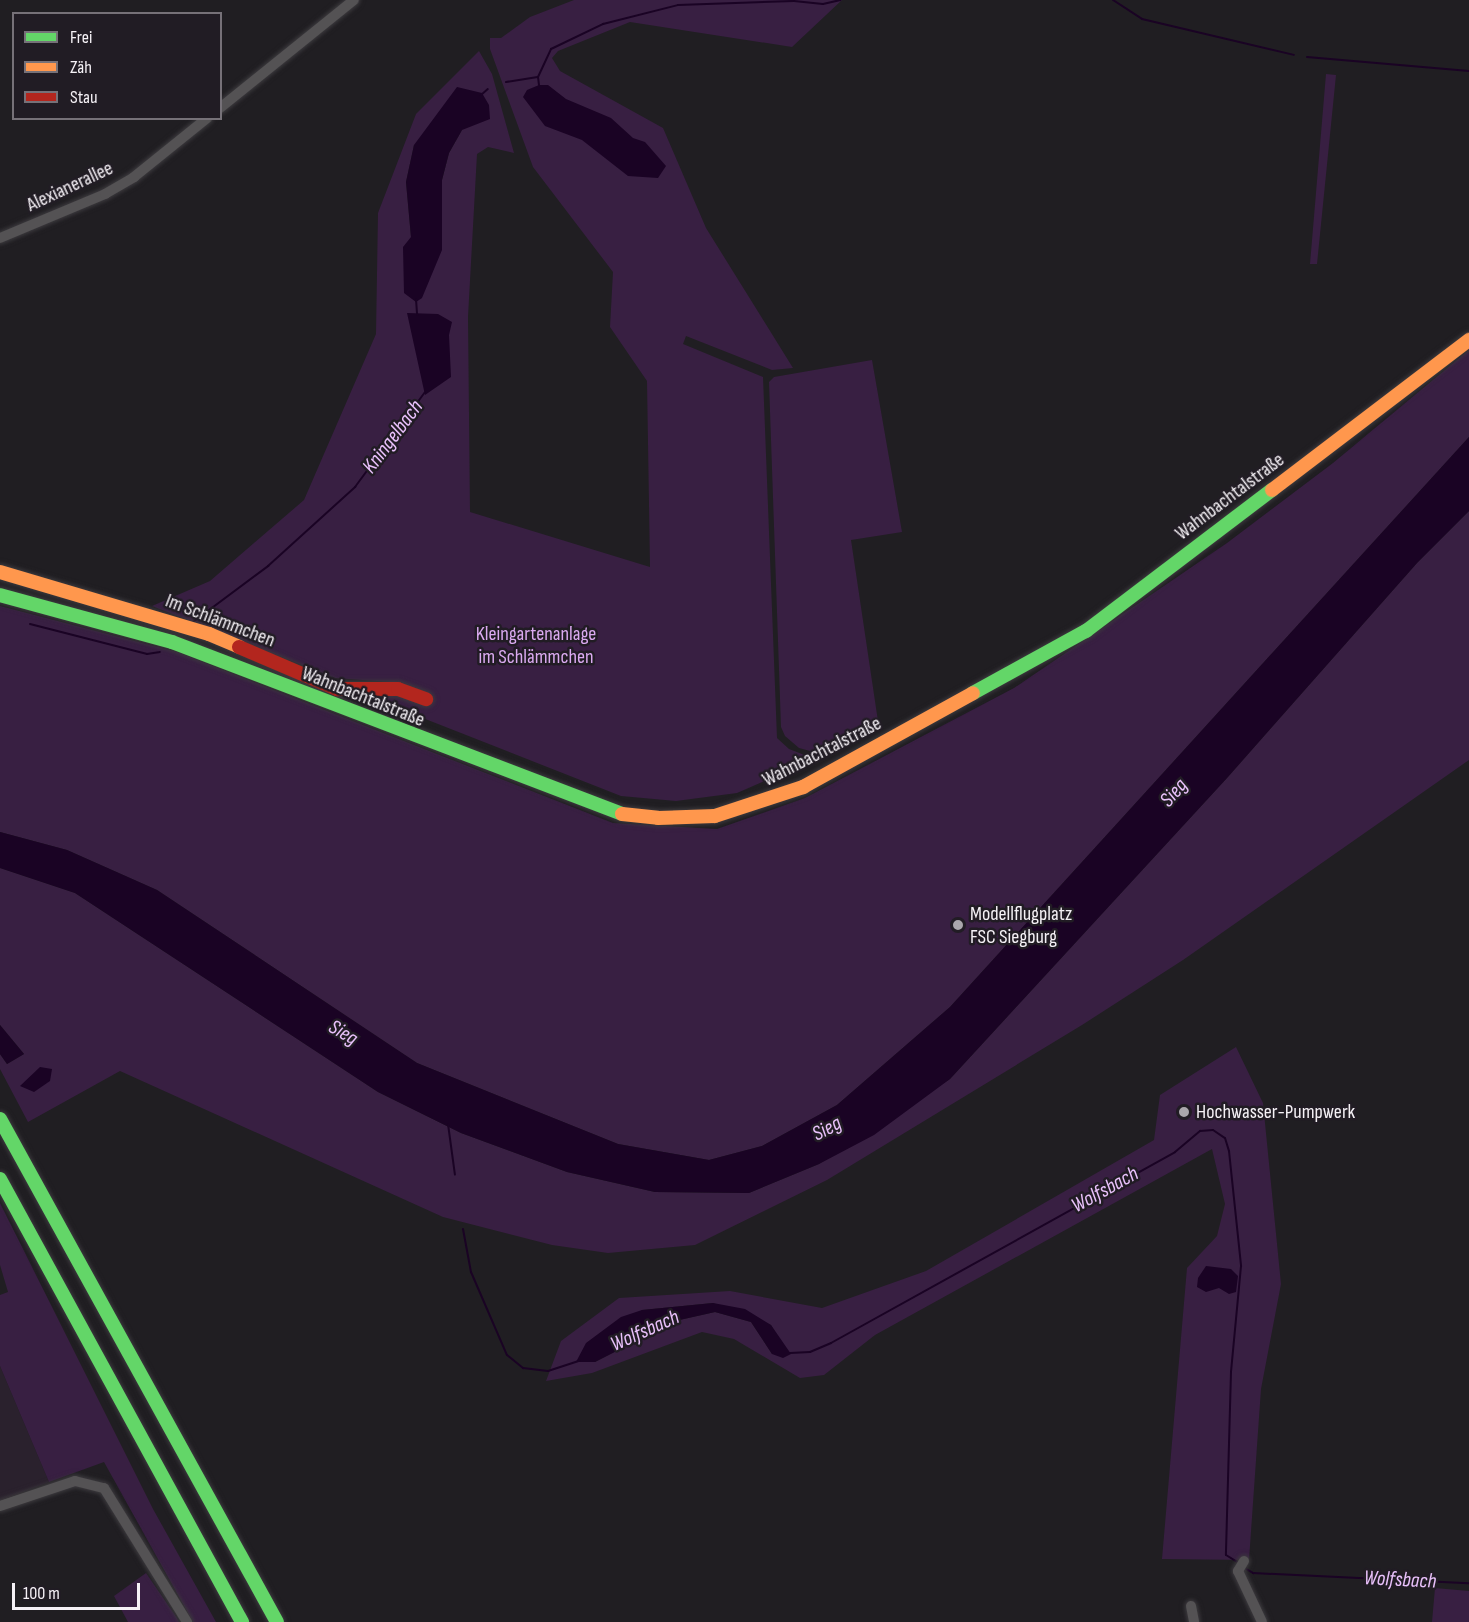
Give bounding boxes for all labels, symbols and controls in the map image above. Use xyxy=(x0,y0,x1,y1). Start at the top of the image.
legend xyxy=(12,12,222,120)
text: Frei xyxy=(70,27,92,48)
text: Zäh xyxy=(70,57,92,78)
text: Stau xyxy=(70,87,98,108)
street label: Alexianerallee xyxy=(23,157,117,217)
water label: Kningelbach xyxy=(357,395,429,479)
street label: Wahnbachtalstraße xyxy=(1171,448,1289,546)
street label: Im Schlämmchen xyxy=(162,589,278,653)
park label: Kleingartenanlage im Schlämmchen xyxy=(476,623,596,670)
street label: Wahnbachtalstraße xyxy=(298,661,428,733)
street label: Wahnbachtalstraße xyxy=(759,712,885,792)
water label: Sieg xyxy=(1155,774,1193,812)
place label: Modellflugplatz FSC Siegburg xyxy=(970,902,1072,949)
marker: Modellflugplatz FSC Siegburg xyxy=(951,918,965,932)
water label: Sieg xyxy=(324,1015,362,1051)
place label: Hochwasser-Pumpwerk xyxy=(1196,1100,1355,1124)
marker: Hochwasser-Pumpwerk xyxy=(1177,1105,1191,1119)
water label: Sieg xyxy=(808,1111,846,1147)
water label: Wolfsbach xyxy=(1067,1161,1143,1219)
water label: Wolfsbach xyxy=(607,1305,683,1357)
water label: Wolfsbach xyxy=(1363,1566,1437,1594)
scale bar xyxy=(15,1571,142,1609)
text: 100 m xyxy=(23,1583,60,1604)

